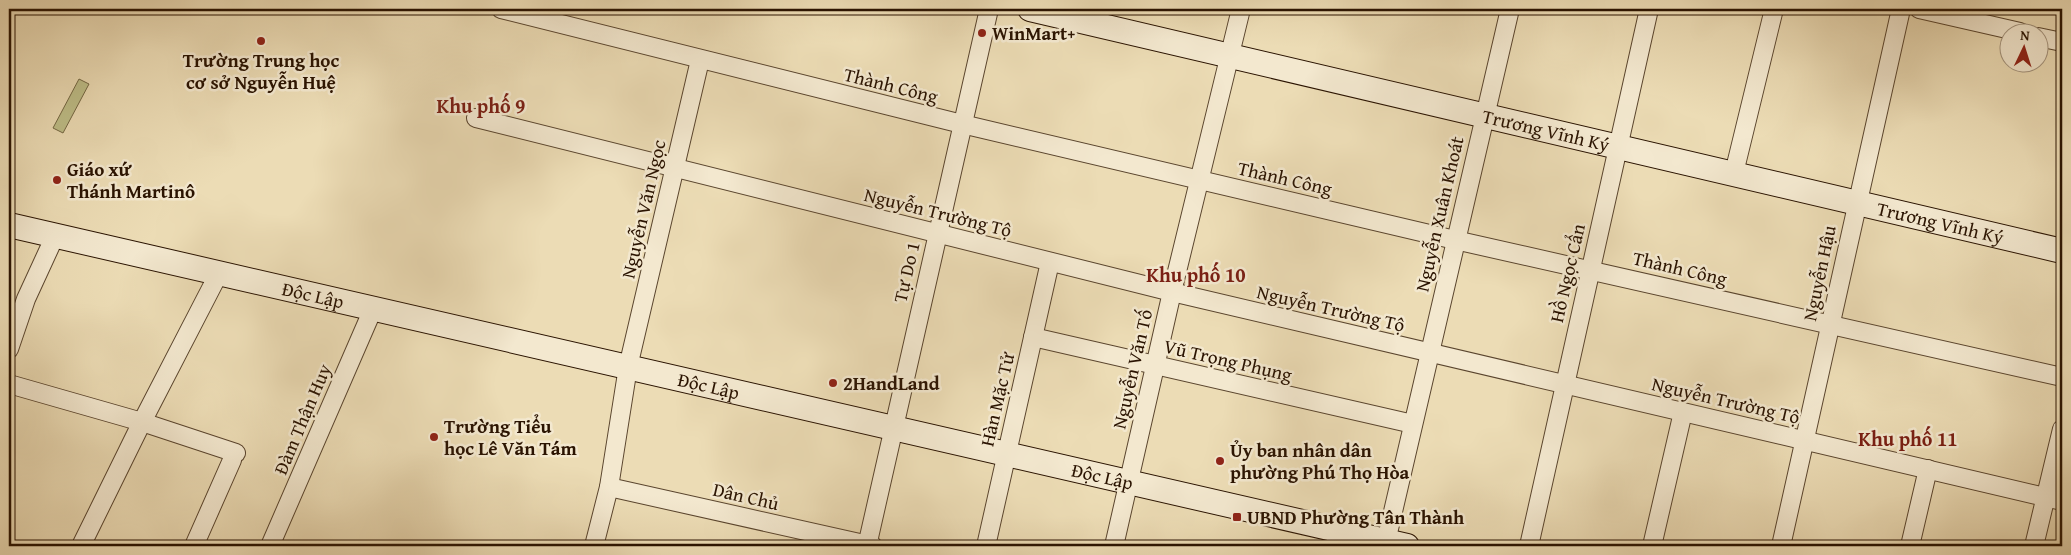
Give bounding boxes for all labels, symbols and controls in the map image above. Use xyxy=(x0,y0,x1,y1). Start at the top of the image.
place label: WinMart+ xyxy=(992,19,1075,47)
north arrow xyxy=(1998,22,2048,72)
text: N xyxy=(2020,25,2031,45)
marker: WinMart+ xyxy=(976,27,988,39)
marker: Trường Trung học cơ sở Nguyễn Huệ xyxy=(255,35,267,47)
place label: Trường Trung học cơ sở Nguyễn Huệ xyxy=(183,46,339,96)
street label: Thành Công xyxy=(841,60,941,110)
district label: Khu phố 9 xyxy=(437,91,525,120)
street label: Trương Vĩnh Ký xyxy=(1480,102,1613,159)
street label: Nguyễn Xuân Khoát xyxy=(1408,133,1471,294)
street label: Nguyễn Văn Ngọc xyxy=(613,137,673,281)
street label: Thành Công xyxy=(1235,154,1335,203)
place label: Giáo xứ Thánh Martinô xyxy=(67,155,195,205)
marker: Giáo xứ Thánh Martinô xyxy=(51,174,63,186)
street label: Nguyễn Trường Tộ xyxy=(861,180,1015,244)
street label: Trương Vĩnh Ký xyxy=(1874,194,2007,251)
street label: Hồ Ngọc Cẩn xyxy=(1542,220,1592,325)
street label: Nguyễn Hậu xyxy=(1795,222,1843,323)
street label: Tự Do 1 xyxy=(885,239,927,305)
street label: Thành Công xyxy=(1630,244,1730,293)
district label: Khu phố 10 xyxy=(1146,260,1246,289)
street label: Độc Lập xyxy=(280,274,347,315)
street label: Nguyễn Trường Tộ xyxy=(1254,277,1408,339)
street label: Nguyễn Văn Tố xyxy=(1105,306,1159,432)
street label: Vũ Trọng Phụng xyxy=(1161,332,1295,388)
street label: Hàn Mặc Tử xyxy=(973,348,1022,449)
street label: Đàm Thận Huy xyxy=(266,359,338,479)
street label: Độc Lập xyxy=(675,365,742,406)
place label: 2HandLand xyxy=(843,369,940,397)
street label: Nguyễn Trường Tộ xyxy=(1649,369,1803,431)
marker: 2HandLand xyxy=(827,377,839,389)
place label: Trường Tiểu học Lê Văn Tám xyxy=(444,412,578,462)
district label: Khu phố 11 xyxy=(1858,424,1958,453)
marker: Trường Tiểu học Lê Văn Tám xyxy=(428,431,440,443)
place label: Ủy ban nhân dân phường Phú Thọ Hòa xyxy=(1230,436,1410,486)
street label: Độc Lập xyxy=(1069,455,1136,497)
marker: Ủy ban nhân dân phường Phú Thọ Hòa xyxy=(1214,455,1226,467)
street label: Dân Chủ xyxy=(710,475,782,517)
place label: UBND Phường Tân Thành xyxy=(1247,503,1465,531)
marker: UBND Phường Tân Thành xyxy=(1231,511,1243,523)

